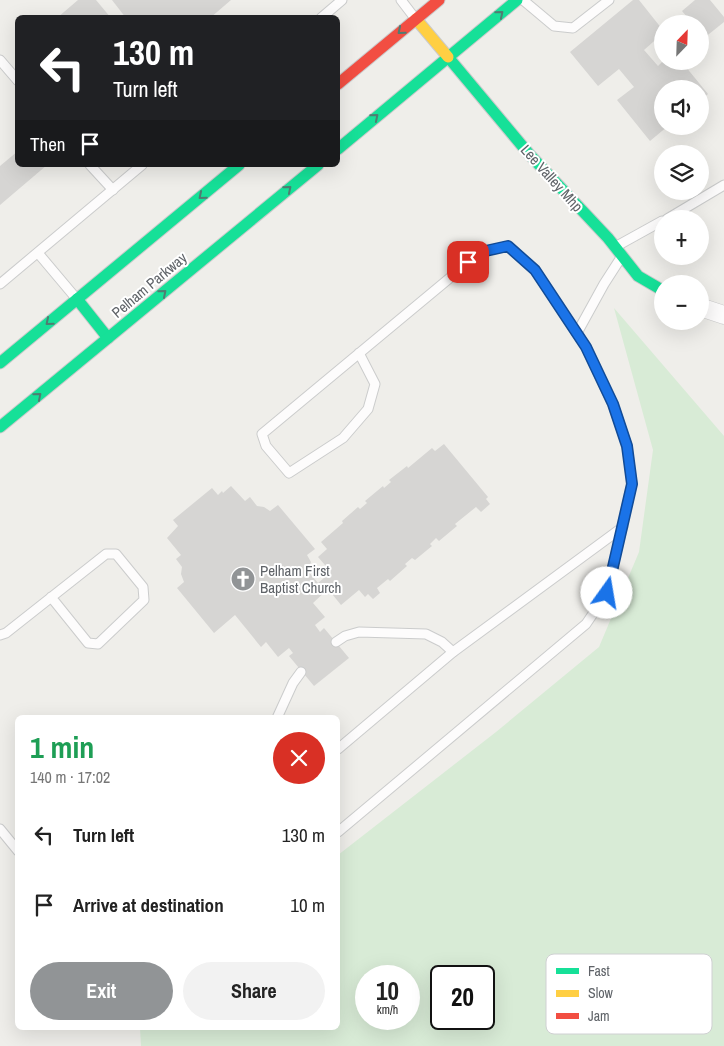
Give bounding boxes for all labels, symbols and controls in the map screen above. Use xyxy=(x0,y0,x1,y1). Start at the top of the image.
one-way arrow xyxy=(495,10,504,19)
north arrow xyxy=(654,15,709,70)
map controls xyxy=(654,15,709,330)
one-way arrow xyxy=(398,25,407,34)
text: 130 m xyxy=(113,29,194,76)
icon: left xyxy=(30,35,95,100)
text: Turn left xyxy=(113,74,178,104)
button: sound xyxy=(654,80,709,135)
one-way arrow xyxy=(369,115,378,123)
icon: arrive xyxy=(76,130,104,158)
text: Then xyxy=(30,131,66,157)
street label: Lee Valley Mhp xyxy=(516,140,588,216)
button: layers xyxy=(654,145,709,200)
one-way arrow xyxy=(282,187,291,195)
one-way arrow xyxy=(198,190,207,199)
button: + xyxy=(654,210,709,265)
pin xyxy=(447,241,489,283)
street label: Pelham Parkway xyxy=(107,247,192,323)
icon: arrive xyxy=(454,248,482,276)
button: − xyxy=(654,275,709,330)
one-way arrow xyxy=(157,290,166,298)
one-way arrow xyxy=(46,316,55,324)
one-way arrow xyxy=(32,393,41,402)
place label: Pelham First Baptist Church xyxy=(260,560,341,598)
church icon: Pelham First Baptist Church xyxy=(230,566,256,592)
position arrow xyxy=(580,566,632,618)
text: 1 min xyxy=(30,727,94,767)
button: close xyxy=(273,732,325,784)
text: 140 m · 17:02 xyxy=(30,766,110,788)
icon: left xyxy=(30,821,58,849)
text: Turn left xyxy=(73,822,134,848)
text: 130 m xyxy=(282,822,325,848)
icon: arrive xyxy=(30,891,58,919)
text: Arrive at destination xyxy=(73,892,224,918)
text: 10 m xyxy=(290,892,325,918)
legend xyxy=(546,954,712,1034)
button: Exit xyxy=(30,962,173,1020)
button: Share xyxy=(183,962,325,1020)
text: Fast xyxy=(588,962,610,980)
speed limit sign: 20 xyxy=(430,965,495,1030)
text: 10 xyxy=(376,974,399,1008)
text: Slow xyxy=(588,984,614,1002)
text: km/h xyxy=(377,1002,398,1018)
text: Jam xyxy=(588,1007,610,1025)

